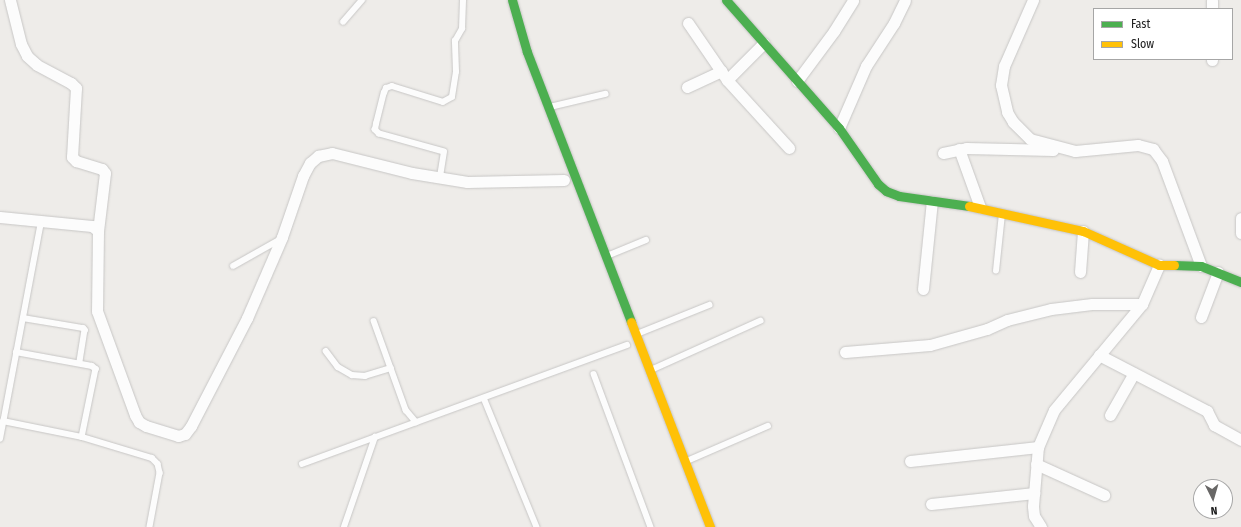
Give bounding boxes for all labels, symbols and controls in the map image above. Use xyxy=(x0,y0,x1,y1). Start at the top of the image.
legend xyxy=(1093,8,1233,60)
text: Fast xyxy=(1131,17,1150,31)
text: Slow xyxy=(1131,37,1154,51)
north arrow xyxy=(1193,479,1233,519)
text: N xyxy=(1210,504,1218,517)

